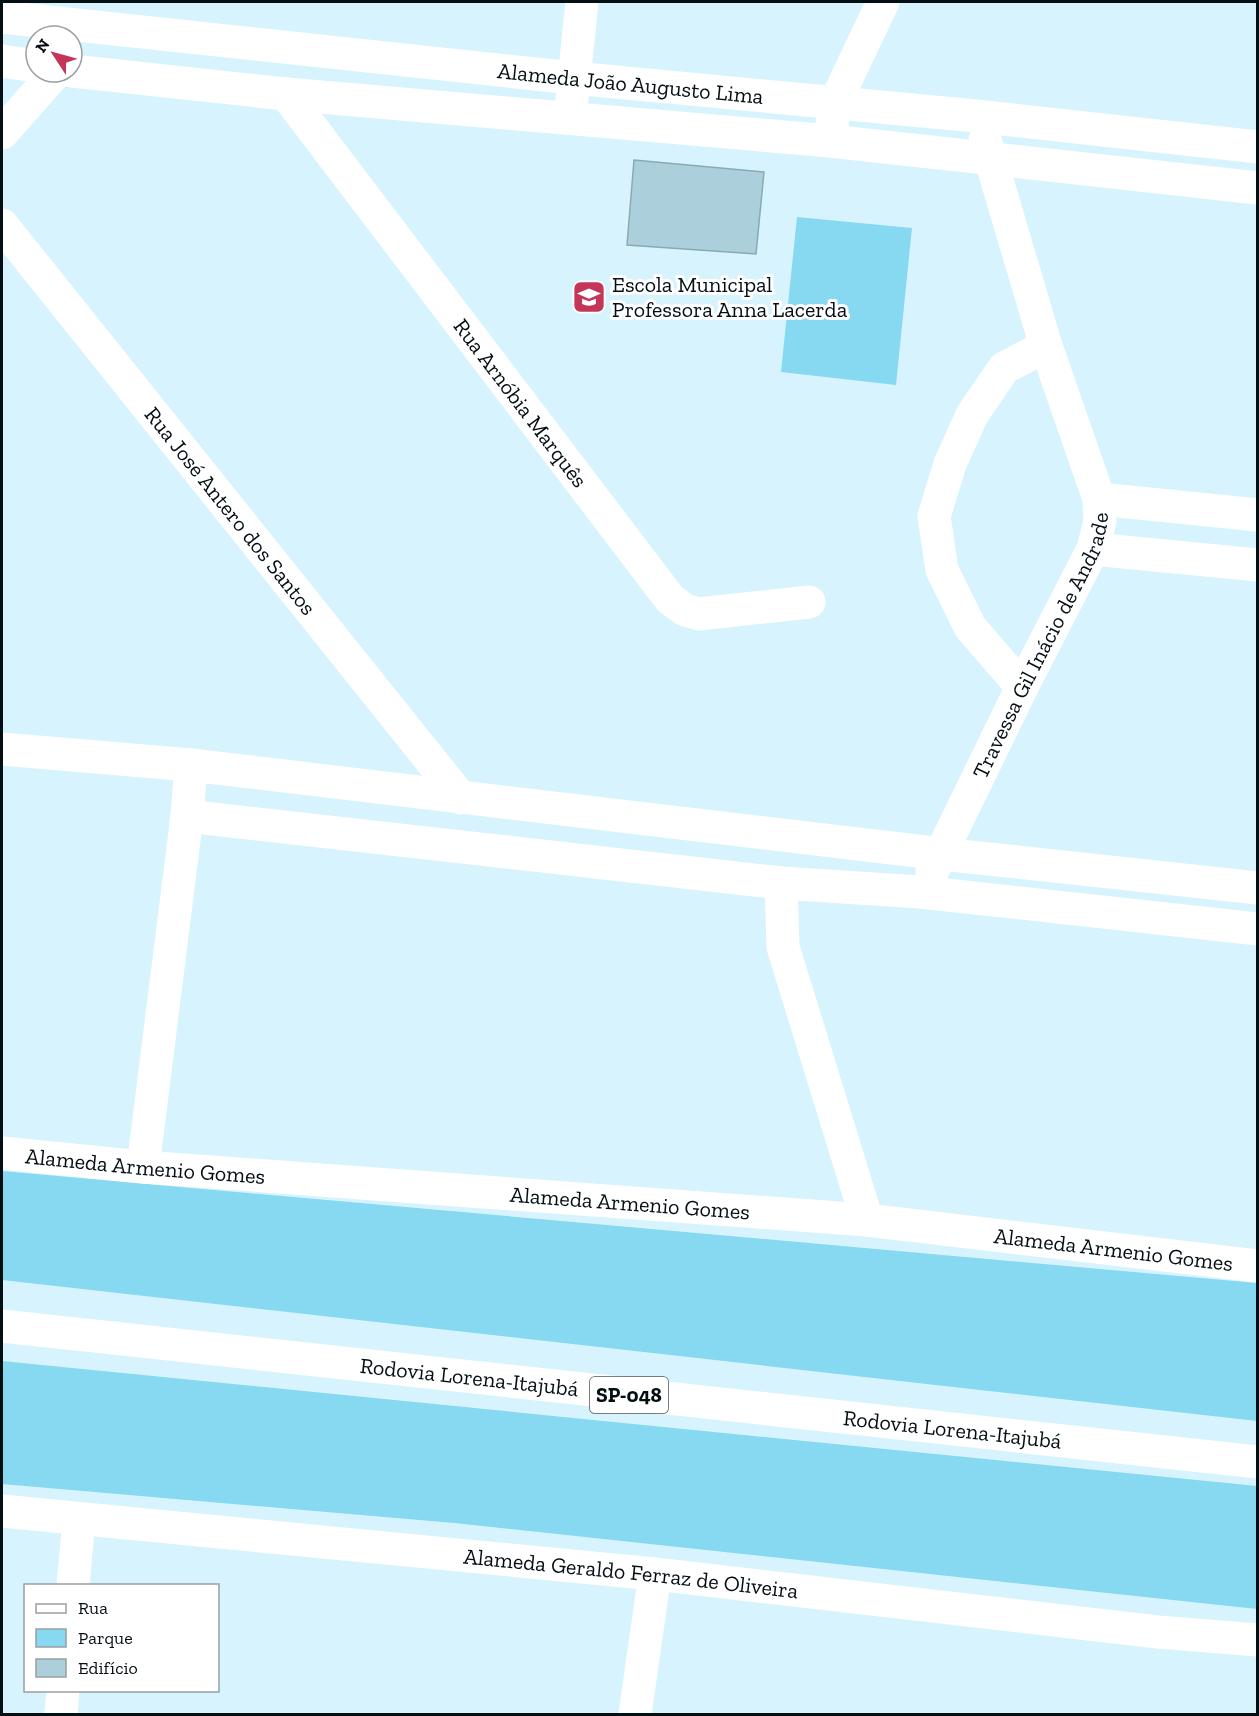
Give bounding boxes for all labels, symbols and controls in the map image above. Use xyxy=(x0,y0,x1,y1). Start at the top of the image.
north arrow xyxy=(24,24,84,84)
text: N xyxy=(31,35,54,56)
street label: Alameda João Augusto Lima xyxy=(496,57,765,110)
place label: Escola Municipal Professora Anna Lacerda xyxy=(612,271,848,323)
school or university icon: Escola Municipal Professora Anna Lacerda xyxy=(571,279,607,315)
street label: Rua Arnóbia Marquês xyxy=(448,313,593,493)
street label: Rua José Antero dos Santos xyxy=(139,401,322,621)
street label: Travessa Gil Inácio de Andrade xyxy=(967,512,1114,783)
street label: Alameda Armenio Gomes xyxy=(24,1142,266,1190)
street label: Alameda Armenio Gomes xyxy=(509,1181,751,1225)
street label: Alameda Armenio Gomes xyxy=(993,1222,1235,1277)
street label: Rodovia Lorena-Itajubá xyxy=(359,1352,580,1402)
road number: SP-048 xyxy=(590,1377,668,1413)
street label: Rodovia Lorena-Itajubá xyxy=(842,1404,1063,1455)
street label: Alameda Geraldo Ferraz de Oliveira xyxy=(462,1543,800,1604)
legend xyxy=(24,1584,219,1692)
text: Rua xyxy=(78,1597,108,1619)
text: Parque xyxy=(78,1627,133,1649)
text: Edifício xyxy=(78,1657,138,1679)

